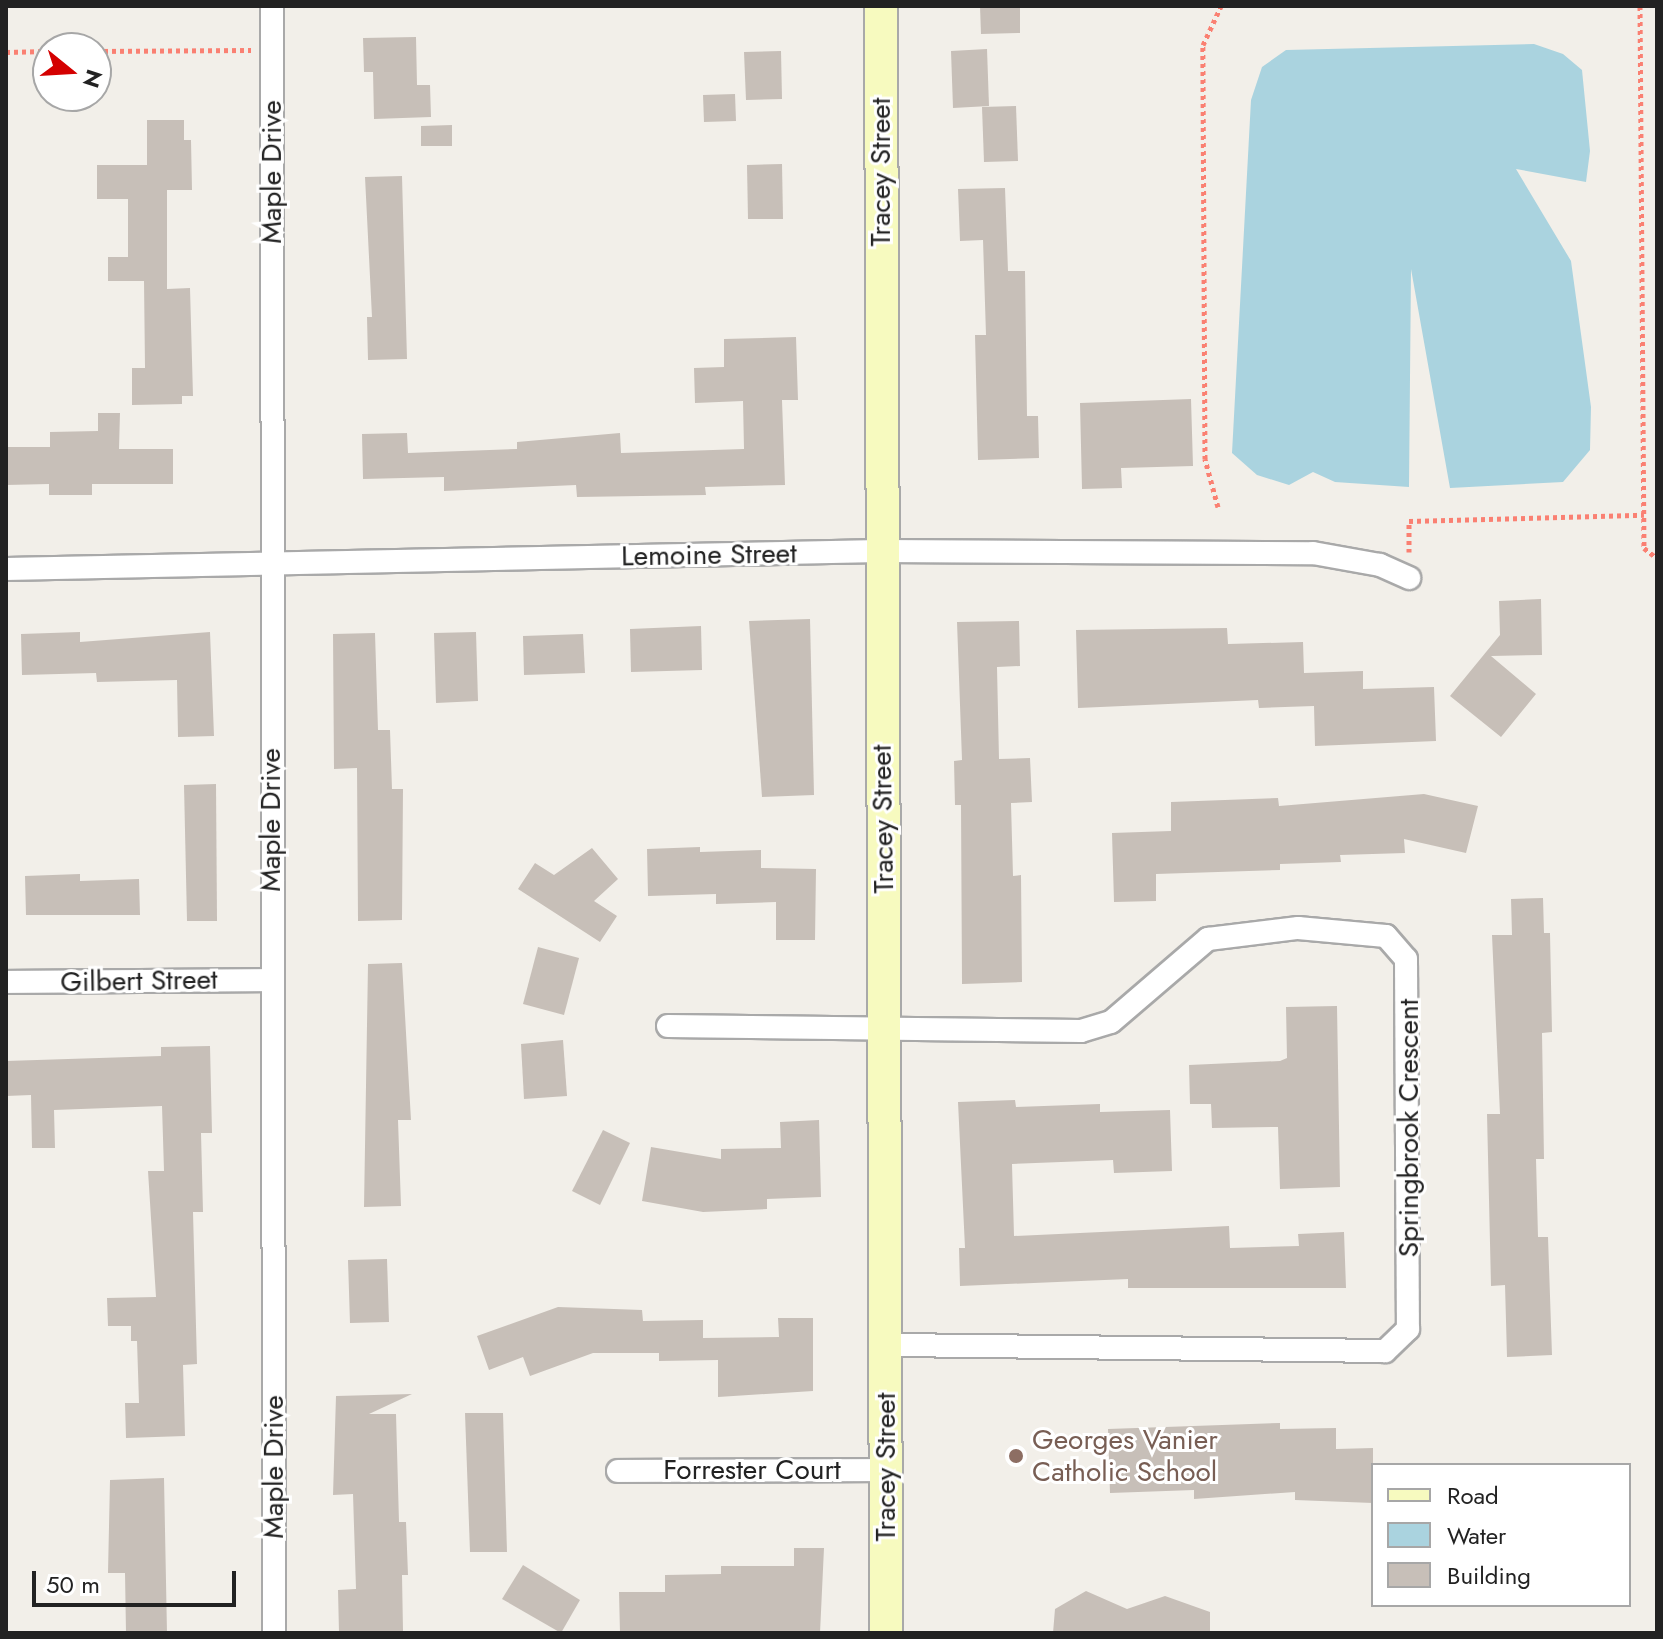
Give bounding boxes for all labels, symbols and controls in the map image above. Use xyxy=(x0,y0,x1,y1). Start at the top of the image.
north arrow xyxy=(32,32,112,112)
text: N xyxy=(75,66,111,92)
street label: Tracey Street xyxy=(864,98,898,246)
street label: Maple Drive xyxy=(255,100,289,244)
street label: Lemoine Street xyxy=(621,537,797,573)
street label: Tracey Street xyxy=(865,744,901,894)
street label: Maple Drive xyxy=(254,748,288,892)
street label: Gilbert Street xyxy=(60,963,218,999)
street label: Springbrook Crescent xyxy=(1392,999,1426,1257)
street label: Tracey Street xyxy=(869,1393,903,1541)
street label: Maple Drive xyxy=(257,1395,291,1539)
place label: Georges Vanier Catholic School xyxy=(1032,1423,1218,1489)
marker: Georges Vanier Catholic School xyxy=(1007,1447,1025,1465)
street label: Forrester Court xyxy=(663,1453,841,1487)
legend xyxy=(1371,1463,1631,1607)
text: Road xyxy=(1447,1478,1499,1513)
text: Water xyxy=(1447,1518,1506,1553)
scale bar xyxy=(36,1555,240,1605)
text: Building xyxy=(1447,1558,1531,1593)
text: 50 m xyxy=(46,1567,100,1602)

